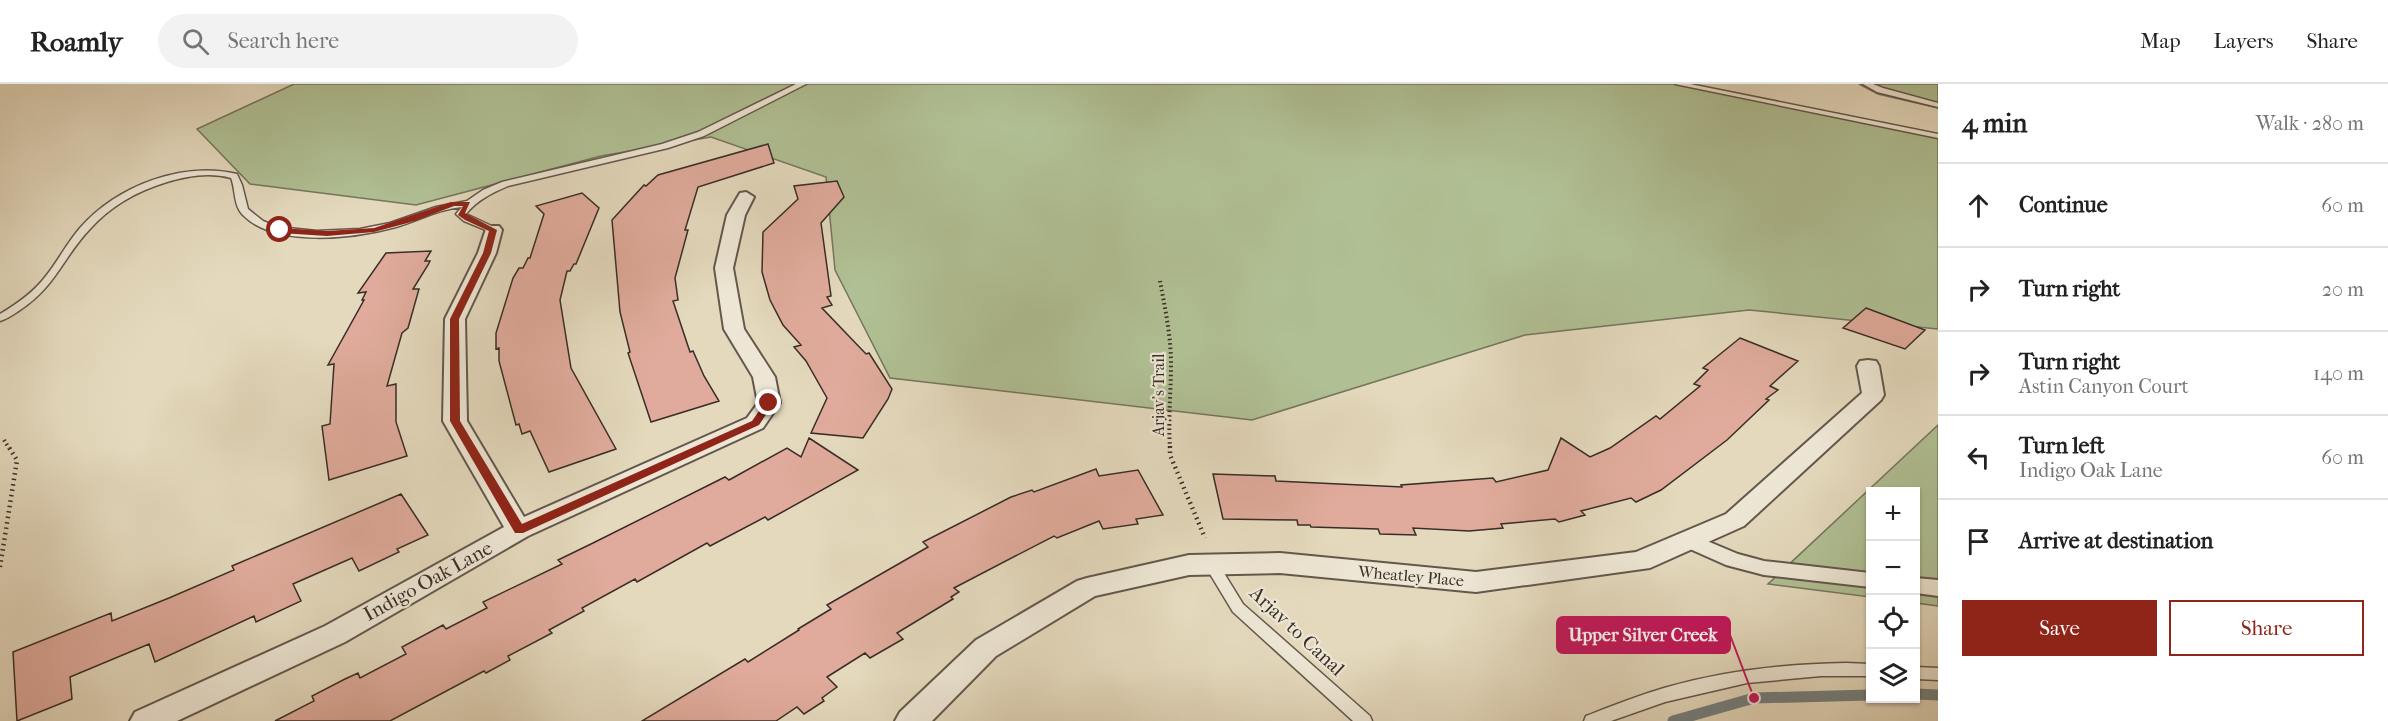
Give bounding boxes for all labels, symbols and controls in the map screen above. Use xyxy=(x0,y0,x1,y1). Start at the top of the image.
search box xyxy=(158,14,578,68)
text: Roamly xyxy=(30,25,122,58)
icon: search xyxy=(179,25,212,58)
text: Search here xyxy=(227,28,339,54)
text: Map xyxy=(2140,29,2181,53)
text: Layers xyxy=(2214,29,2273,53)
text: Share xyxy=(2306,29,2358,53)
text: 4 min xyxy=(1962,108,2027,139)
text: Walk · 280 m xyxy=(2256,112,2364,135)
icon: ahead xyxy=(1962,189,1995,222)
text: Continue xyxy=(2019,192,2108,218)
text: 60 m xyxy=(2321,194,2364,217)
route start xyxy=(266,216,292,242)
icon: right xyxy=(1962,273,1995,306)
text: Turn right xyxy=(2019,276,2120,302)
text: 20 m xyxy=(2322,278,2364,301)
text: Turn right xyxy=(2019,349,2120,375)
street label: Arjav's Trail xyxy=(1149,353,1168,437)
icon: right xyxy=(1962,357,1995,390)
text: 140 m xyxy=(2313,362,2364,385)
text: Astin Canyon Court xyxy=(2019,375,2189,398)
route end xyxy=(755,389,781,415)
text: Turn left xyxy=(2019,433,2105,459)
icon: left xyxy=(1962,441,1995,474)
text: 60 m xyxy=(2321,446,2364,469)
text: Indigo Oak Lane xyxy=(2019,459,2163,482)
map controls xyxy=(1866,487,1920,703)
button: + xyxy=(1866,487,1920,541)
icon: arrive xyxy=(1962,525,1995,558)
text: Arrive at destination xyxy=(2019,528,2213,554)
street label: Indigo Oak Lane xyxy=(360,536,496,626)
button: − xyxy=(1866,541,1920,595)
street label: Wheatley Place xyxy=(1356,562,1465,590)
street label: Arjav to Canal xyxy=(1244,581,1349,681)
button: locate xyxy=(1866,595,1920,649)
button: Save xyxy=(1962,600,2157,656)
button: Share xyxy=(2169,600,2364,656)
callout: Upper Silver Creek xyxy=(1557,617,1730,653)
text: Upper Silver Creek xyxy=(1568,625,1718,646)
button: layers xyxy=(1866,649,1920,703)

